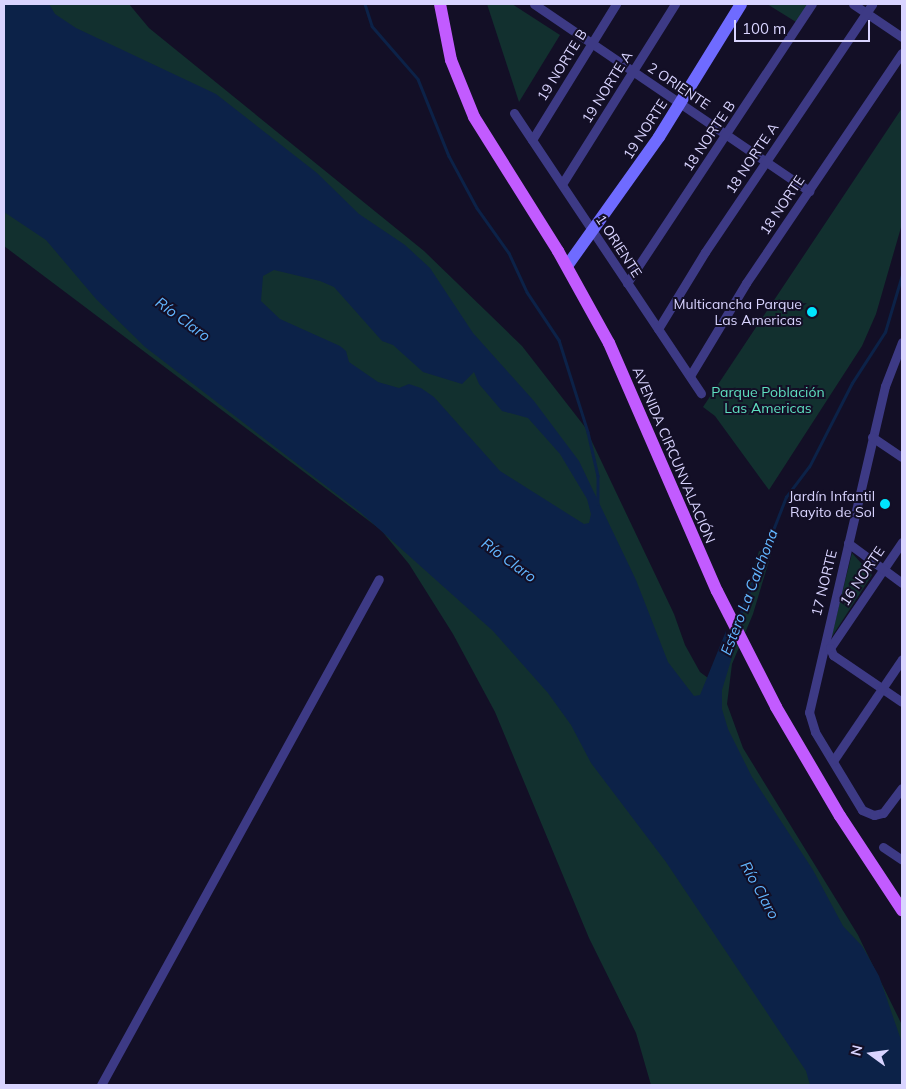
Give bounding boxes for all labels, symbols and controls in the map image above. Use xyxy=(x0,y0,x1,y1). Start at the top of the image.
scale bar xyxy=(736,10,872,42)
text: 100 m xyxy=(742,19,786,38)
street label: 19 NORTE B xyxy=(533,26,591,104)
street label: 19 NORTE A xyxy=(578,48,636,126)
street label: 2 ORIENTE xyxy=(645,59,713,113)
street label: 19 NORTE xyxy=(619,96,671,162)
street label: 18 NORTE B xyxy=(679,98,739,174)
street label: 18 NORTE A xyxy=(722,119,782,197)
street label: 18 NORTE xyxy=(756,172,808,238)
street label: 1 ORIENTE xyxy=(592,211,646,281)
water label: Río Claro xyxy=(152,293,214,345)
place label: Multicancha Parque Las Americas xyxy=(673,296,802,328)
marker: Multicancha Parque Las Americas xyxy=(806,306,818,318)
street label: AVENIDA CIRCUNVALACIÓN xyxy=(629,364,719,546)
park label: Parque Población Las Americas xyxy=(711,384,825,417)
place label: Jardín Infantil Rayito de Sol xyxy=(789,488,875,520)
marker: Jardín Infantil Rayito de Sol xyxy=(879,498,891,510)
water label: Estero La Calchona xyxy=(717,526,781,658)
water label: Río Claro xyxy=(478,534,540,586)
street label: 16 NORTE xyxy=(836,543,888,609)
street label: 17 NORTE xyxy=(808,548,840,618)
water label: Río Claro xyxy=(737,858,783,922)
north arrow xyxy=(846,1029,896,1079)
text: N xyxy=(846,1043,866,1058)

